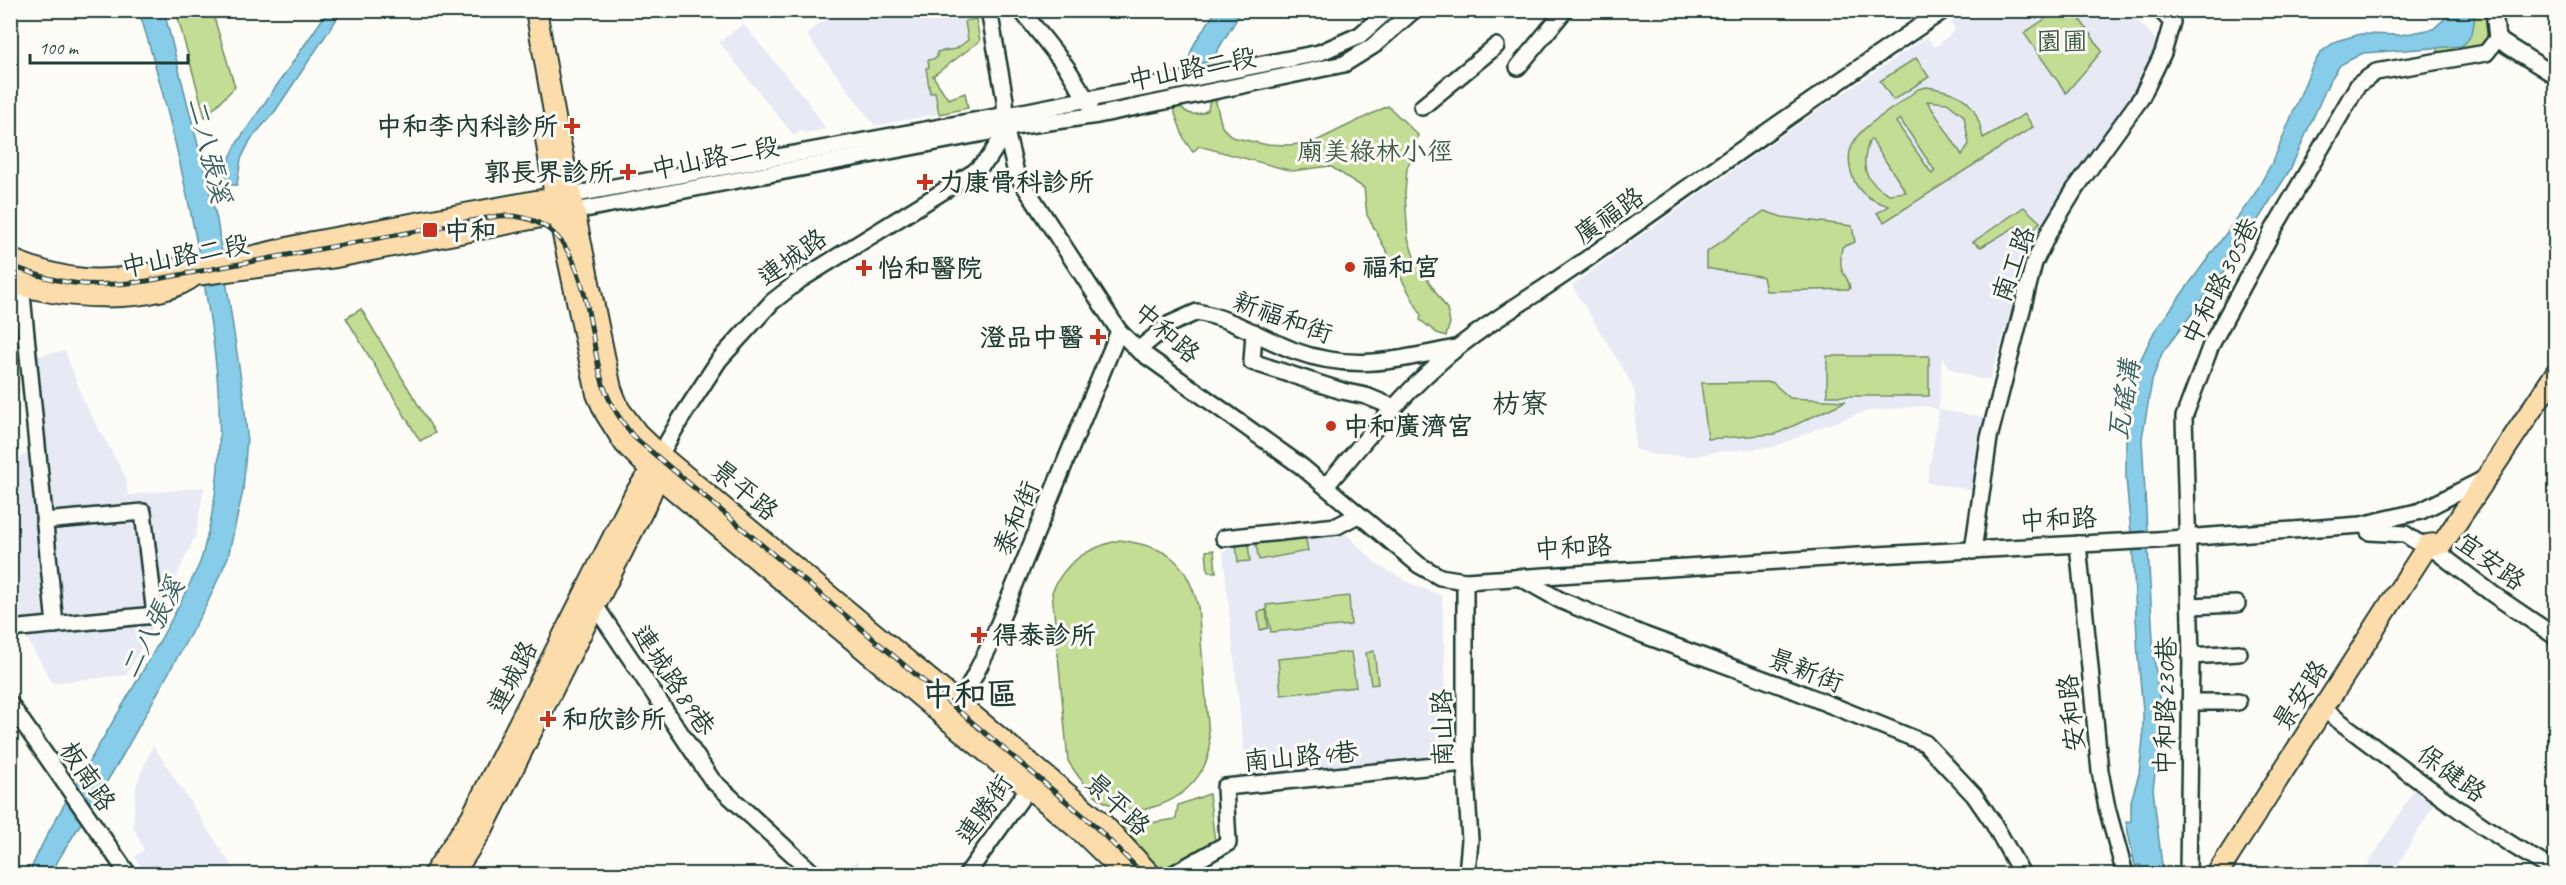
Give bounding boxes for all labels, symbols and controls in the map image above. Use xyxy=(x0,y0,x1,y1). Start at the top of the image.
park label: 園圃 xyxy=(2036,25,2088,58)
scale bar xyxy=(30,27,188,65)
text: 100 m xyxy=(39,37,80,59)
street label: 中山路二段 xyxy=(1125,40,1259,97)
water label: 二八張溪 xyxy=(179,93,239,208)
place label: 中和李內科診所 xyxy=(376,110,558,143)
marker: 中和李內科診所 xyxy=(563,117,581,135)
street label: 中山路二段 xyxy=(648,129,782,186)
park label: 廟美綠林小徑 xyxy=(1297,135,1453,168)
place label: 郭長界診所 xyxy=(484,156,614,189)
marker: 郭長界診所 xyxy=(619,163,637,181)
place label: 力康骨科診所 xyxy=(938,166,1094,199)
marker: 力康骨科診所 xyxy=(916,173,934,191)
street label: 廣福路 xyxy=(1568,180,1651,251)
street label: 中和路305巷 xyxy=(2174,212,2267,351)
place label: 中和 xyxy=(444,214,496,247)
marker: 中和 xyxy=(421,221,439,239)
street label: 連城路 xyxy=(751,221,834,294)
street label: 南工路 xyxy=(1985,222,2042,306)
street label: 中山路二段 xyxy=(118,227,252,284)
place label: 福和宮 xyxy=(1362,251,1440,284)
place label: 怡和醫院 xyxy=(878,252,982,285)
marker: 怡和醫院 xyxy=(855,259,873,277)
marker: 福和宮 xyxy=(1343,260,1357,274)
street label: 新福和街 xyxy=(1228,284,1337,351)
street label: 中和路 xyxy=(1126,294,1207,370)
place label: 澄品中醫 xyxy=(980,321,1084,354)
marker: 澄品中醫 xyxy=(1089,328,1107,346)
water label: 瓦磘溝 xyxy=(2101,355,2147,443)
district label: 枋寮 xyxy=(1492,386,1548,421)
place label: 中和廣濟宮 xyxy=(1343,410,1473,443)
marker: 中和廣濟宮 xyxy=(1324,419,1338,433)
street label: 景平路 xyxy=(704,453,785,528)
street label: 泰和街 xyxy=(986,476,1047,561)
street label: 中和路 xyxy=(2018,501,2098,538)
street label: 宜安路 xyxy=(2449,525,2532,598)
street label: 中和路 xyxy=(1533,529,1613,566)
water label: 二八張溪 xyxy=(112,570,193,684)
street label: 連城路89巷 xyxy=(624,618,723,742)
place label: 得泰診所 xyxy=(992,619,1096,652)
marker: 得泰診所 xyxy=(970,626,988,644)
street label: 連城路 xyxy=(480,635,545,719)
street label: 中和路230巷 xyxy=(2148,636,2183,776)
street label: 景新街 xyxy=(1763,641,1848,700)
street label: 景安路 xyxy=(2265,654,2336,737)
street label: 安和路 xyxy=(2051,672,2092,753)
district label: 中和區 xyxy=(922,674,1018,715)
street label: 南山路 xyxy=(1425,689,1460,767)
place label: 和欣診所 xyxy=(562,703,666,736)
marker: 和欣診所 xyxy=(539,710,557,728)
street label: 板南路 xyxy=(52,735,123,818)
street label: 南山路4巷 xyxy=(1242,735,1360,778)
street label: 保健路 xyxy=(2410,737,2493,810)
street label: 景平路 xyxy=(1078,766,1157,843)
street label: 連勝街 xyxy=(949,768,1020,851)

